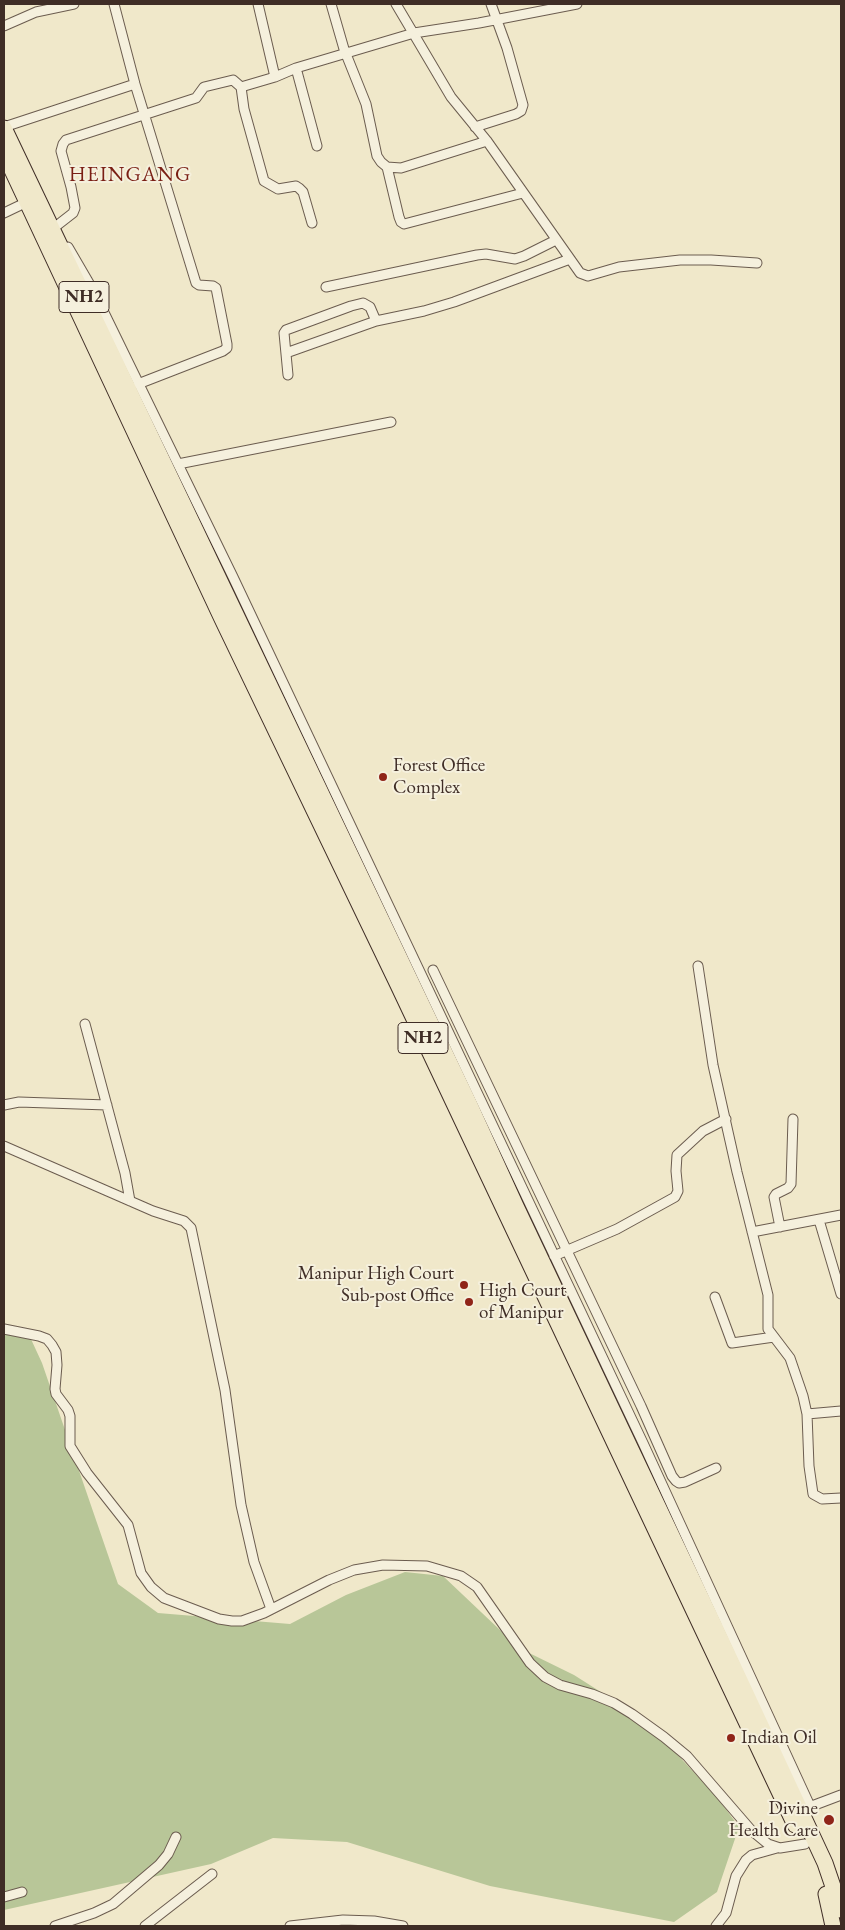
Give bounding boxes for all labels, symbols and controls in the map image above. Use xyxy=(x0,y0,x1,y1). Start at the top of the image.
district label: HEINGANG xyxy=(68,162,192,188)
road number: NH2 xyxy=(59,282,109,312)
place label: Forest Office Complex xyxy=(393,755,485,799)
marker: Forest Office Complex xyxy=(377,771,389,783)
road number: NH2 xyxy=(398,1022,448,1054)
place label: Manipur High Court Sub-post Office xyxy=(298,1263,454,1307)
marker: Manipur High Court Sub-post Office xyxy=(458,1279,470,1291)
place label: High Court of Manipur xyxy=(479,1280,566,1324)
marker: High Court of Manipur xyxy=(463,1296,475,1308)
place label: Indian Oil xyxy=(741,1727,817,1749)
marker: Indian Oil xyxy=(725,1732,737,1744)
place label: Divine Health Care xyxy=(729,1798,818,1842)
marker: Divine Health Care xyxy=(822,1813,836,1827)

